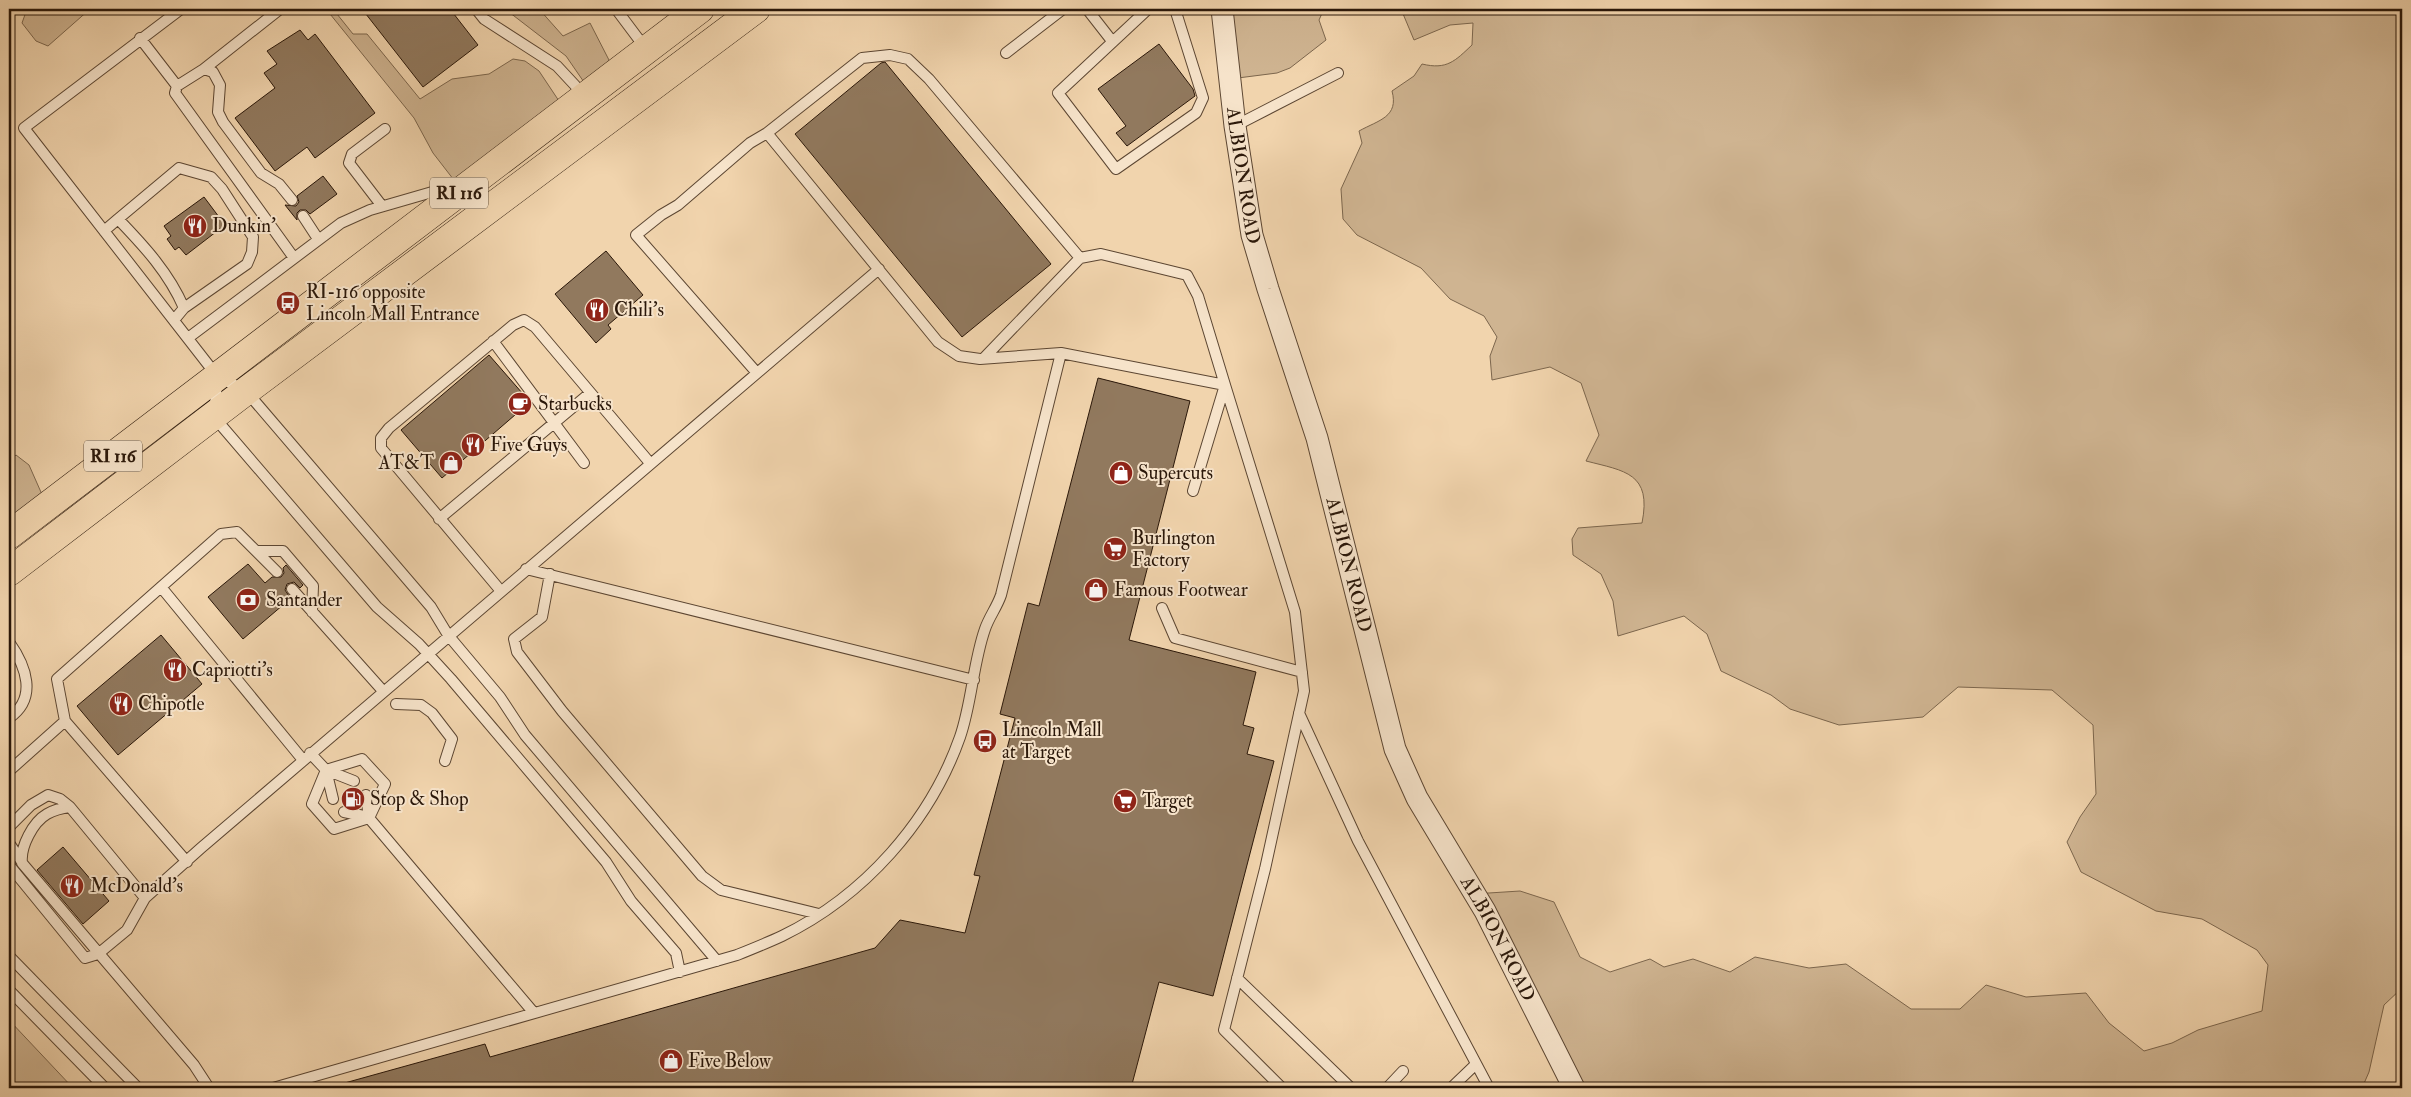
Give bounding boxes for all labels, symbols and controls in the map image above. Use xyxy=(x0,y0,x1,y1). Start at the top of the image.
street label: ALBION ROAD xyxy=(1221,105,1266,247)
road number: RI 116 xyxy=(430,178,488,208)
restaurant icon: Dunkin' xyxy=(182,213,208,239)
place label: Dunkin' xyxy=(212,214,276,238)
place label: RI-116 opposite Lincoln Mall Entrance xyxy=(306,280,480,326)
bus stop icon: RI-116 opposite Lincoln Mall Entrance xyxy=(275,290,301,316)
restaurant icon: Chili's xyxy=(584,297,610,323)
place label: Chili's xyxy=(614,298,664,322)
cafe icon: Starbucks xyxy=(507,391,533,417)
place label: Starbucks xyxy=(538,392,612,416)
restaurant icon: Five Guys xyxy=(460,432,486,458)
place label: Five Guys xyxy=(490,433,567,457)
road number: RI 116 xyxy=(84,441,142,472)
shop icon: AT&T xyxy=(438,450,464,476)
place label: AT&T xyxy=(377,451,434,475)
shop icon: Supercuts xyxy=(1108,460,1134,486)
place label: Supercuts xyxy=(1138,461,1213,486)
street label: ALBION ROAD xyxy=(1320,494,1377,635)
place label: Burlington Factory xyxy=(1132,526,1216,572)
supermarket icon: Burlington Factory xyxy=(1102,536,1128,562)
shop icon: Famous Footwear xyxy=(1083,577,1109,603)
place label: Famous Footwear xyxy=(1114,578,1248,602)
bank icon: Santander xyxy=(235,587,261,613)
place label: Santander xyxy=(266,588,342,612)
restaurant icon: Capriotti's xyxy=(162,657,188,683)
place label: Capriotti's xyxy=(192,658,273,683)
restaurant icon: Chipotle xyxy=(108,691,134,717)
place label: Chipotle xyxy=(138,692,205,717)
place label: Lincoln Mall at Target xyxy=(1002,718,1102,764)
bus stop icon: Lincoln Mall at Target xyxy=(972,728,998,754)
fuel station icon: Stop & Shop xyxy=(340,786,366,812)
place label: Stop & Shop xyxy=(370,787,469,812)
supermarket icon: Target xyxy=(1112,788,1138,814)
place label: Target xyxy=(1142,789,1192,813)
street label: ALBION ROAD xyxy=(1454,871,1540,1005)
restaurant icon: McDonald's xyxy=(59,873,85,899)
place label: McDonald's xyxy=(90,874,183,898)
shop icon: Five Below xyxy=(658,1048,684,1074)
place label: Five Below xyxy=(688,1049,771,1073)

